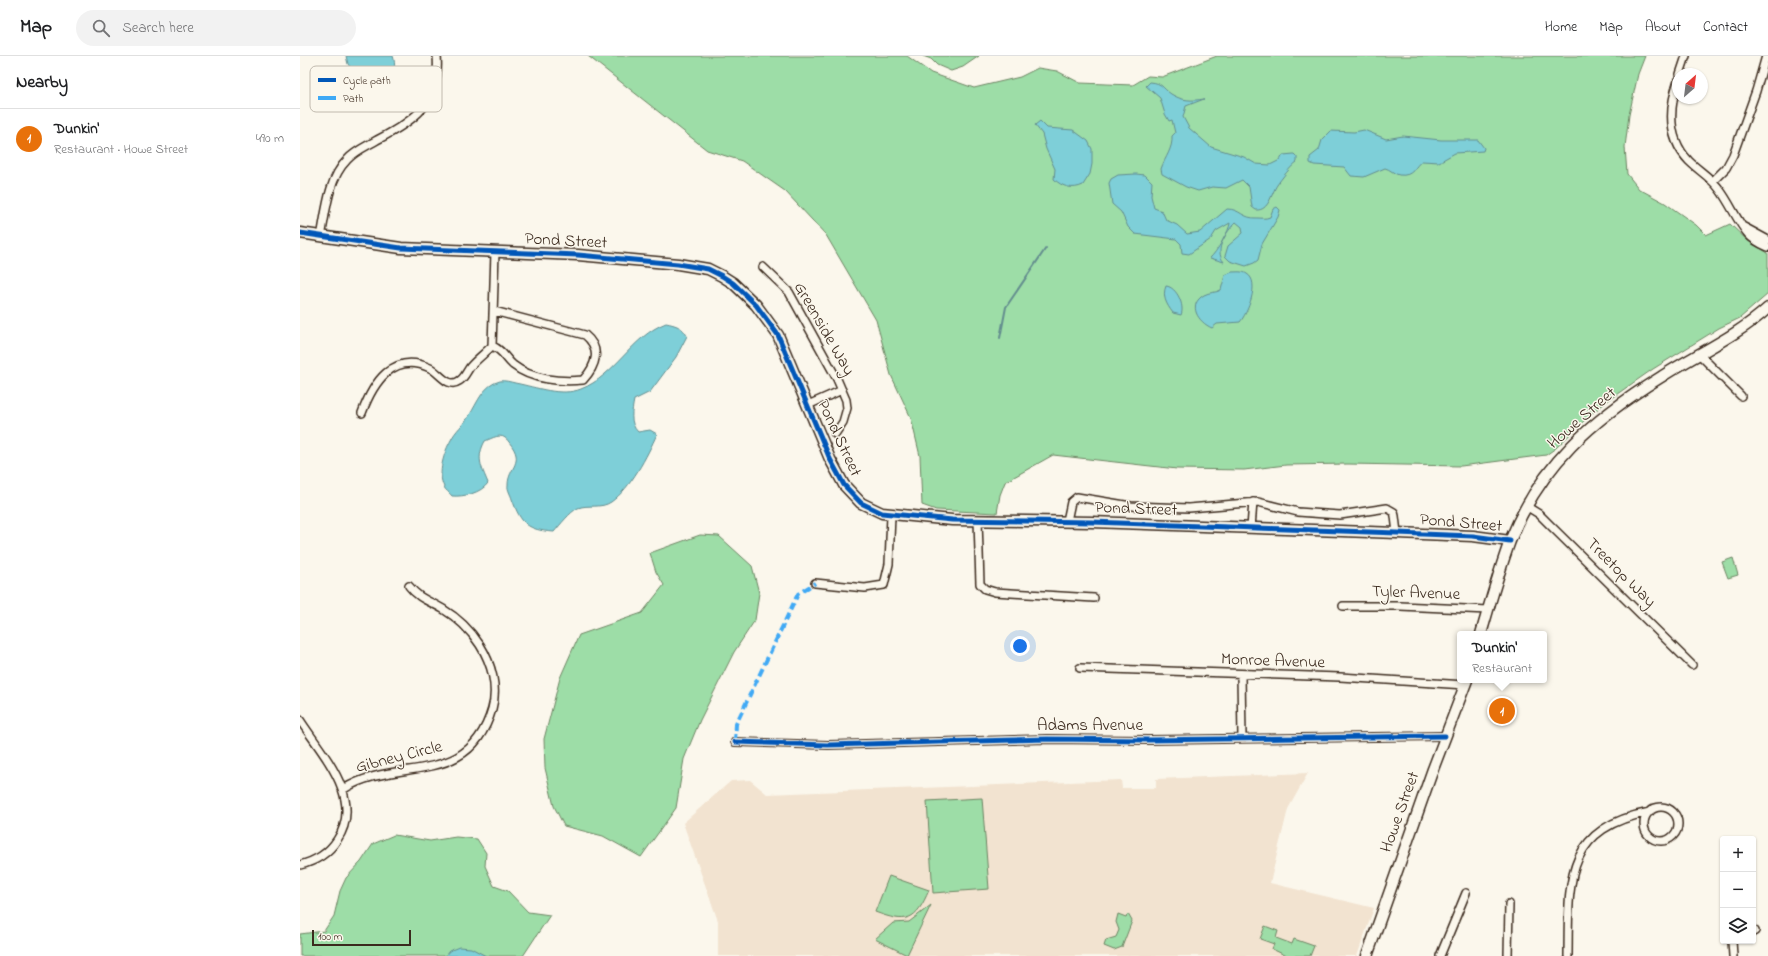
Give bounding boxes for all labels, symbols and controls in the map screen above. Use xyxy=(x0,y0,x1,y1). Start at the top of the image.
search box xyxy=(76,10,356,46)
text: Map xyxy=(20,14,52,41)
icon: search xyxy=(90,17,112,39)
text: Search here xyxy=(122,17,194,39)
text: Home xyxy=(1545,17,1577,38)
text: Map xyxy=(1599,17,1623,38)
text: About xyxy=(1645,17,1681,38)
text: Contact xyxy=(1703,17,1748,38)
legend xyxy=(310,66,442,112)
north arrow xyxy=(1672,68,1708,104)
text: Nearby xyxy=(16,70,68,95)
text: Cycle path xyxy=(343,73,391,90)
text: Path xyxy=(343,91,364,107)
text: Dunkin' xyxy=(54,118,99,140)
text: 1 xyxy=(27,129,31,148)
text: 490 m xyxy=(256,129,284,148)
text: Restaurant · Howe Street xyxy=(54,140,188,159)
street label: Pond Street xyxy=(524,226,608,256)
street label: Greenside Way xyxy=(786,278,861,381)
street label: Howe Street xyxy=(1542,381,1622,455)
street label: Pond Street xyxy=(810,395,868,481)
street label: Pond Street xyxy=(1094,495,1178,523)
street label: Pond Street xyxy=(1419,507,1504,539)
street label: Treetop Way xyxy=(1580,532,1662,614)
street label: Tyler Avenue xyxy=(1371,579,1461,608)
popup xyxy=(1457,631,1547,683)
your location xyxy=(1010,636,1030,656)
text: Dunkin' xyxy=(1472,637,1517,659)
street label: Monroe Avenue xyxy=(1220,647,1326,675)
text: Restaurant xyxy=(1472,659,1532,678)
pin: 1 xyxy=(1489,696,1515,726)
street label: Adams Avenue xyxy=(1037,713,1143,738)
street label: Gibney Circle xyxy=(353,734,445,781)
street label: Howe Street xyxy=(1374,768,1426,856)
map controls xyxy=(1720,836,1756,944)
button: + xyxy=(1720,836,1756,872)
button: − xyxy=(1720,872,1756,908)
button: layers xyxy=(1720,908,1756,944)
scale bar xyxy=(312,928,411,947)
text: 100 m xyxy=(318,929,342,945)

